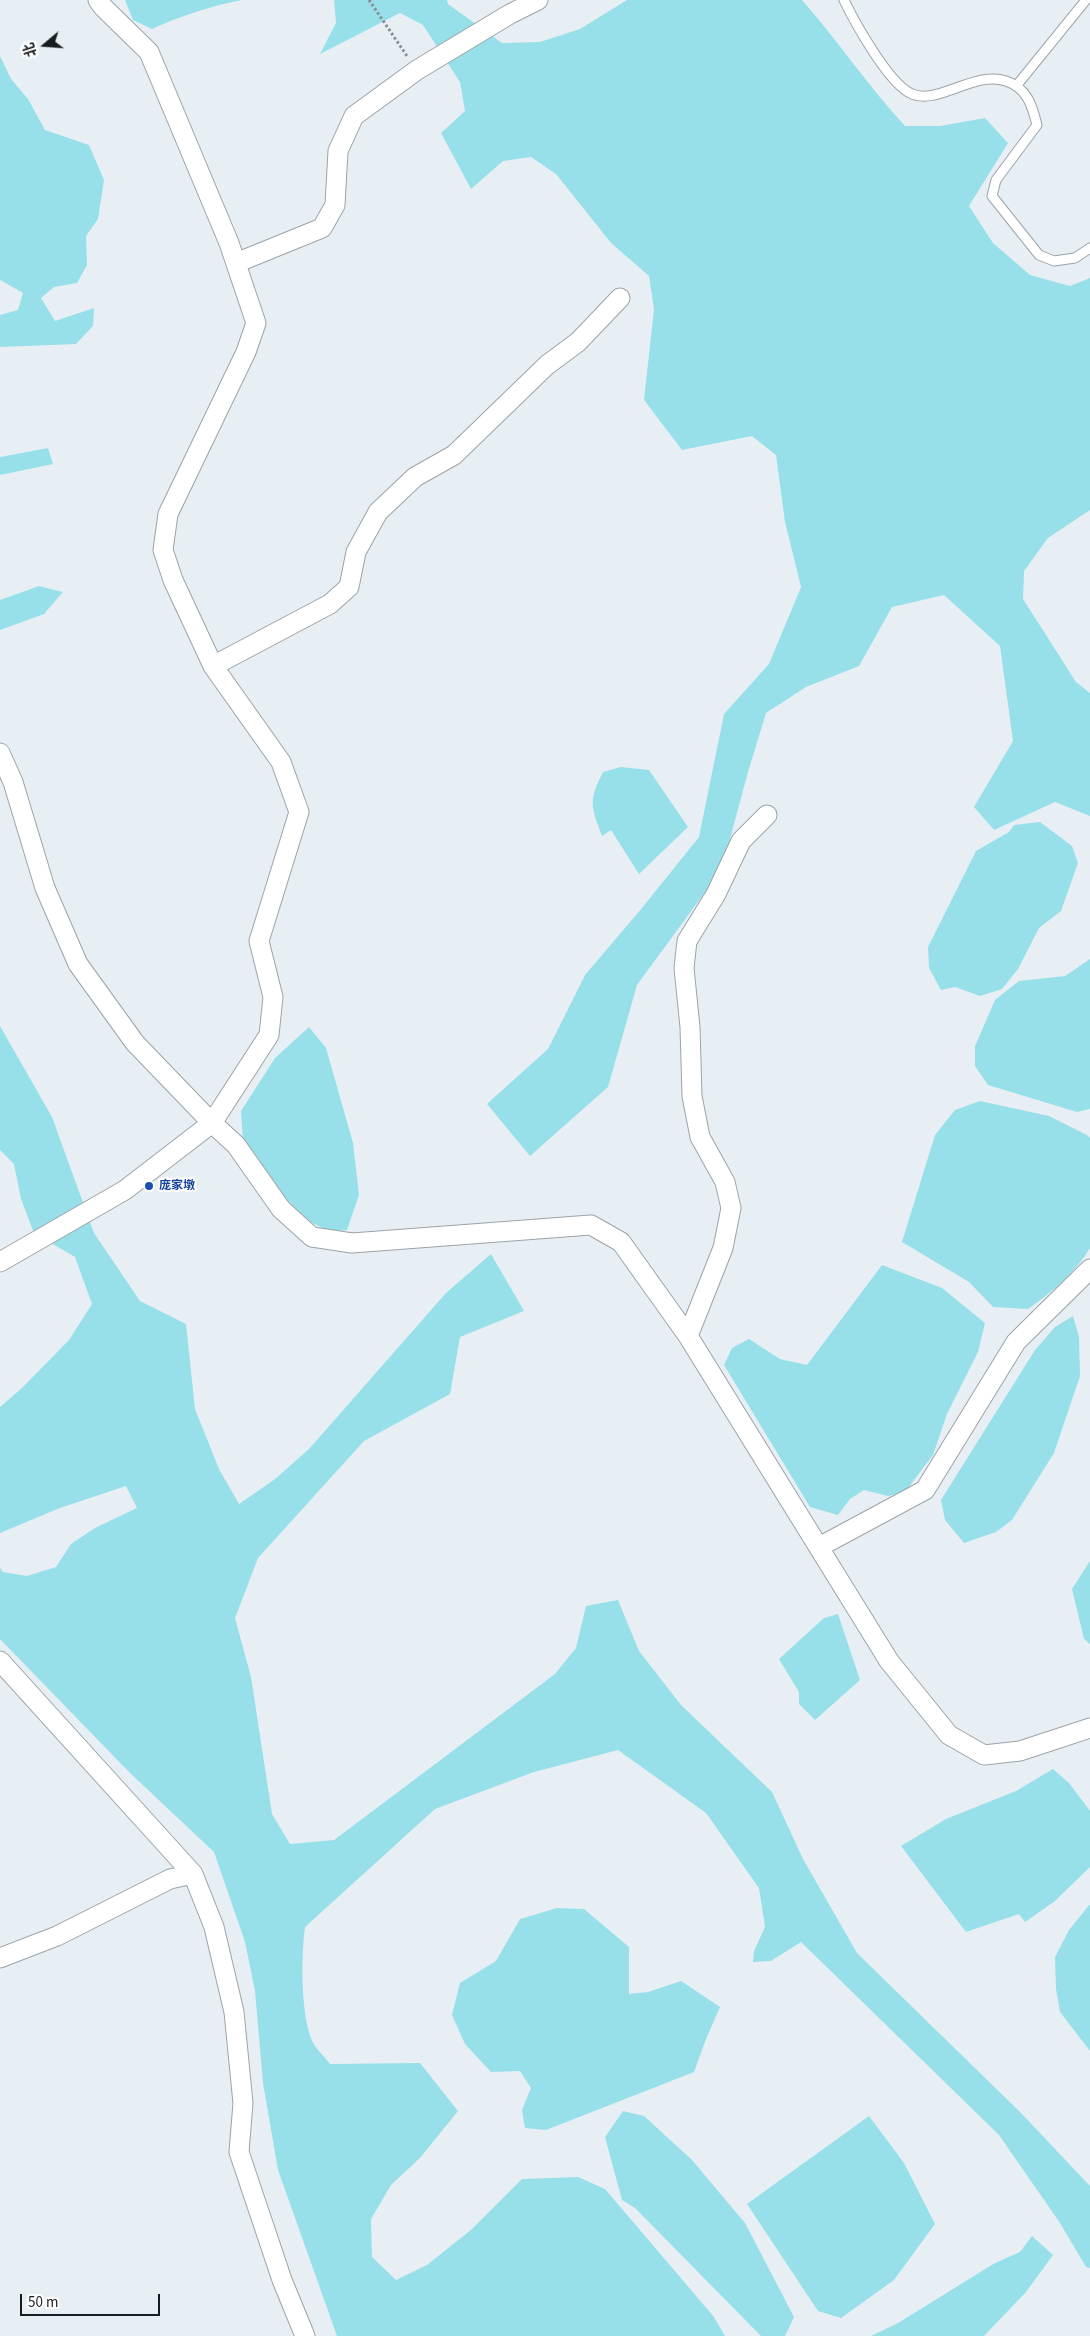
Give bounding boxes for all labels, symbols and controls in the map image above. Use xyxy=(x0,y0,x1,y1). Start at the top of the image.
north arrow xyxy=(20,20,70,70)
text: 北 xyxy=(19,40,42,59)
place label: 庞家墩 xyxy=(159,1179,195,1193)
marker: 庞家墩 xyxy=(143,1180,155,1192)
scale bar xyxy=(22,2284,162,2316)
text: 50 m xyxy=(28,2292,58,2313)

